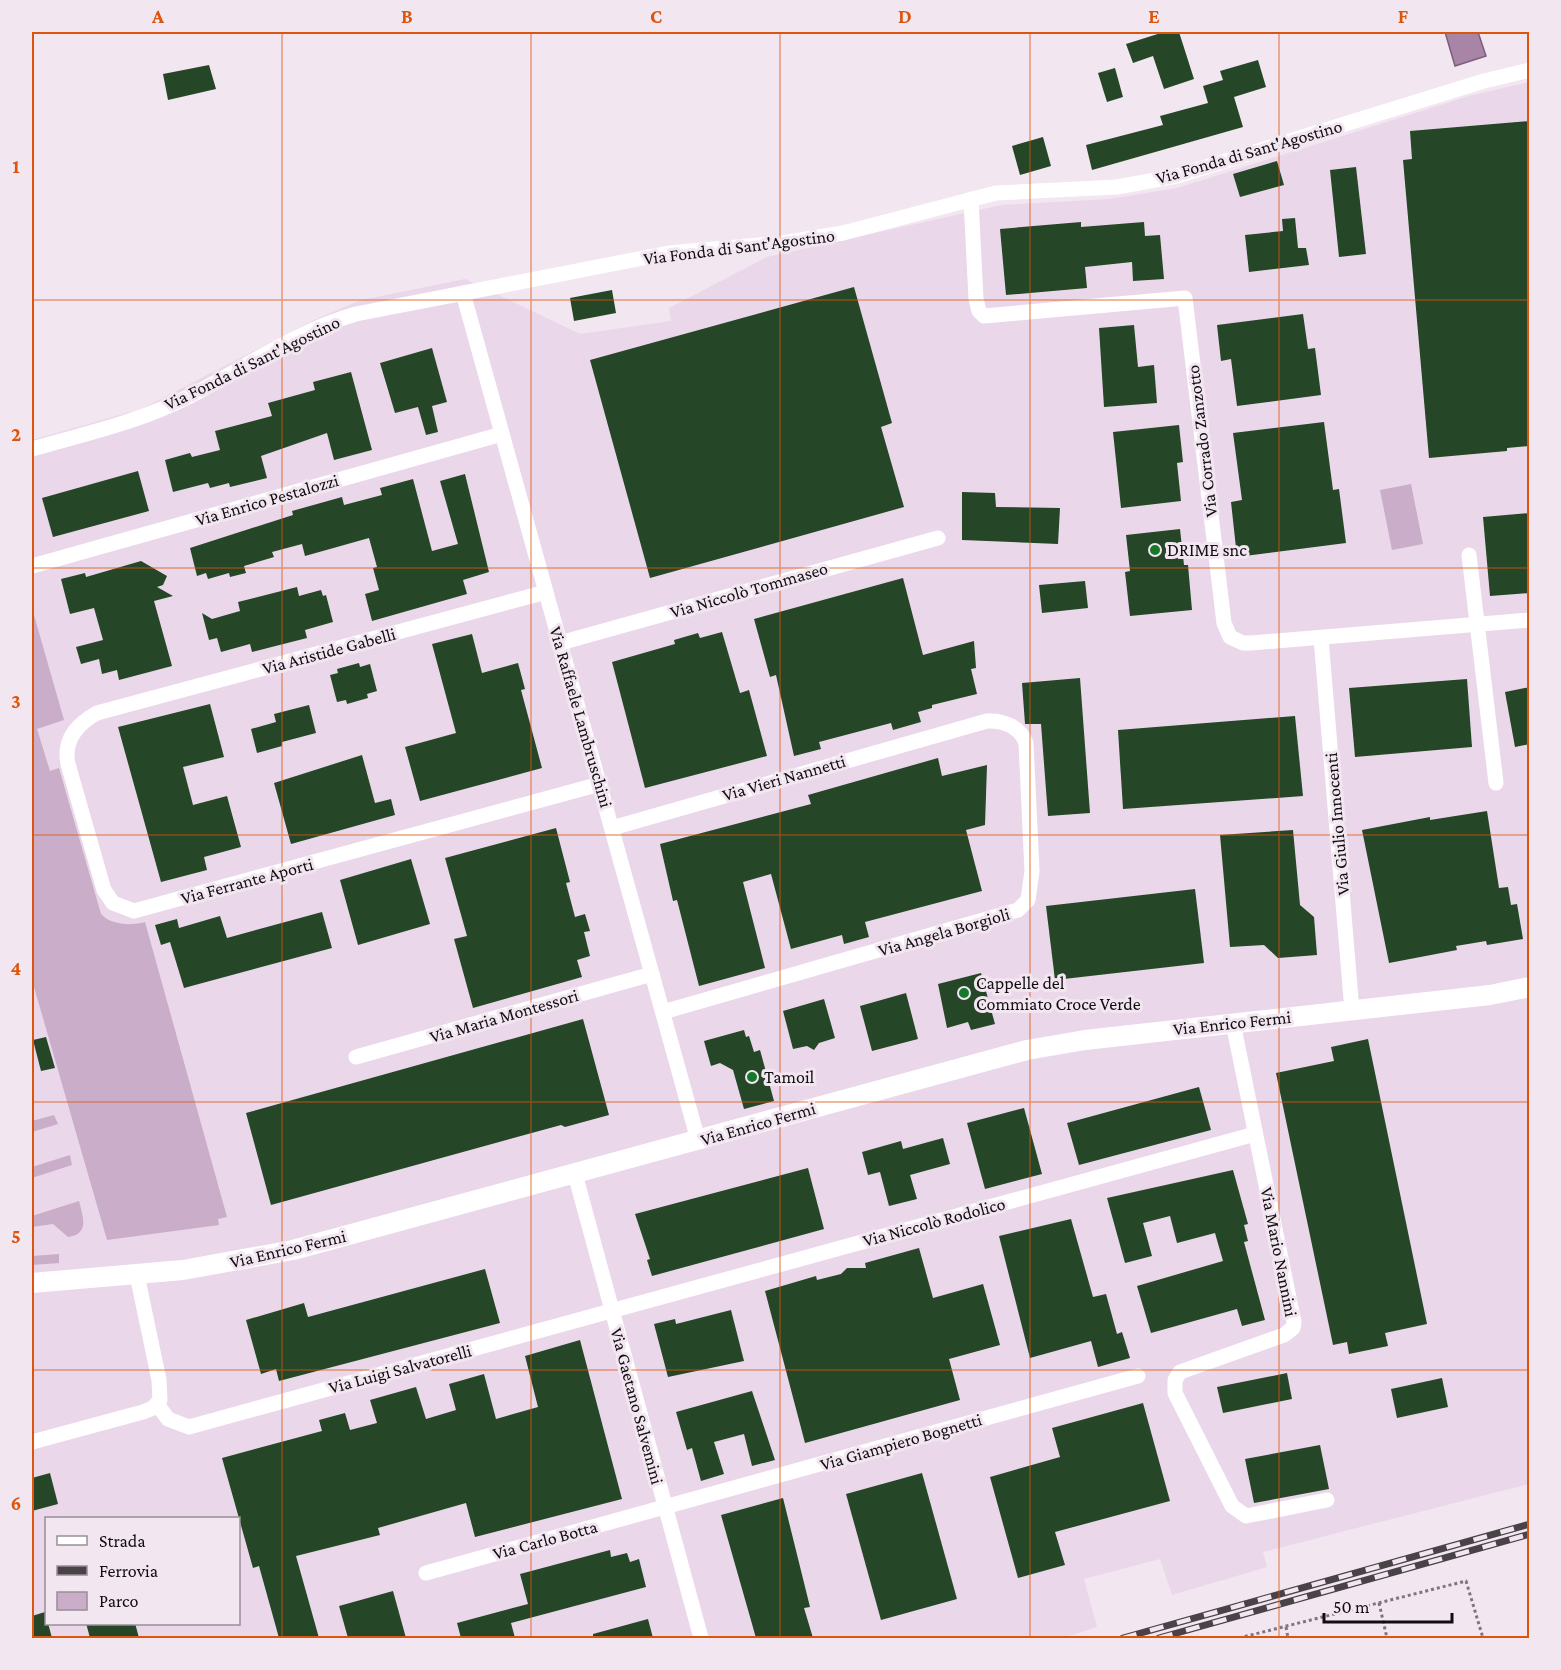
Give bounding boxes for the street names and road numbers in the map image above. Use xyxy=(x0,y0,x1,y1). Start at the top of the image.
street label: Via Fonda di Sant'Agostino xyxy=(1154,116,1344,188)
street label: Via Fonda di Sant'Agostino xyxy=(642,225,836,269)
street label: Via Fonda di Sant'Agostino xyxy=(161,312,343,414)
street label: Via Corrado Zanzotto xyxy=(1183,364,1221,518)
street label: Via Enrico Pestalozzi xyxy=(193,470,341,530)
street label: Via Niccolò Tommaseo xyxy=(668,558,830,622)
street label: Via Aristide Gabelli xyxy=(260,624,398,678)
street label: Via Raffaele Lambruschini xyxy=(546,624,617,810)
street label: Via Vieri Nannetti xyxy=(720,751,848,805)
street label: Via Giulio Innocenti xyxy=(1321,752,1353,896)
street label: Via Ferrante Aporti xyxy=(179,854,316,908)
street label: Via Angela Borgioli xyxy=(876,904,1012,960)
street label: Via Maria Montessori xyxy=(427,985,581,1047)
street label: Via Enrico Fermi xyxy=(1172,1007,1292,1039)
street label: Via Enrico Fermi xyxy=(698,1098,818,1150)
street label: Via Mario Nannini xyxy=(1257,1186,1301,1319)
street label: Via Niccolò Rodolico xyxy=(861,1193,1007,1251)
street label: Via Enrico Fermi xyxy=(228,1226,348,1272)
street label: Via Gaetano Salvemini xyxy=(606,1326,668,1487)
street label: Via Luigi Salvatorelli xyxy=(326,1340,474,1398)
street label: Via Giampiero Bognetti xyxy=(818,1409,984,1475)
street label: Via Carlo Botta xyxy=(490,1516,600,1564)

